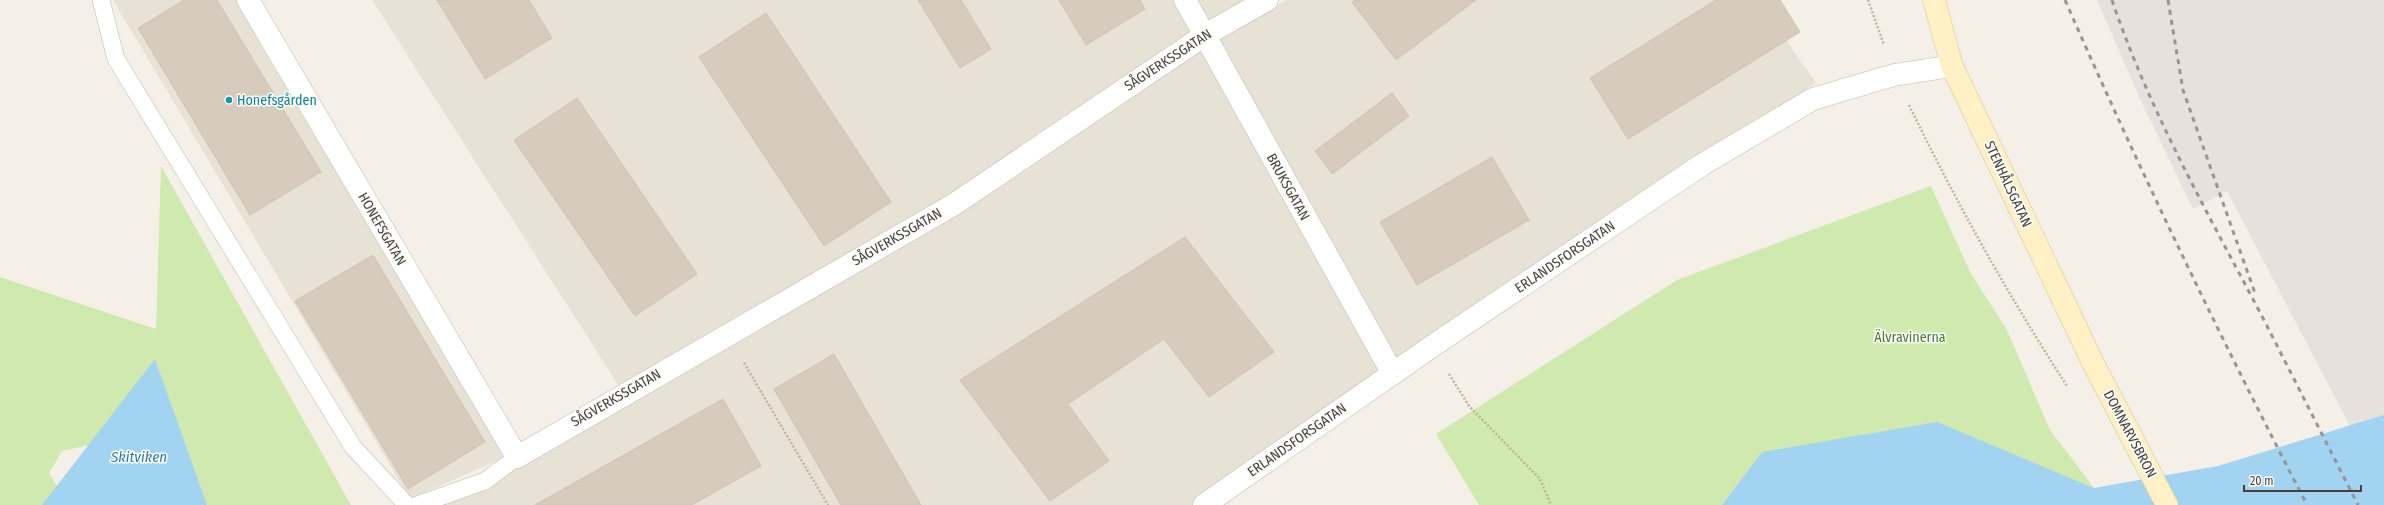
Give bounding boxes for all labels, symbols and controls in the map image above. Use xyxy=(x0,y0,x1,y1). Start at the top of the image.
street label: SÅGVERKSSGATAN xyxy=(1121,25,1215,95)
place label: Honefsgården xyxy=(237,92,317,109)
marker: Honefsgården xyxy=(224,95,234,105)
street label: STENHÅLSGATAN xyxy=(1981,138,2036,230)
street label: BRUKSGATAN xyxy=(1263,151,1313,223)
street label: HONEFSGATAN xyxy=(354,189,410,269)
street label: SÅGVERKSSGATAN xyxy=(849,204,945,270)
street label: ERLANDSFORSGATAN xyxy=(1512,217,1618,297)
park label: Älvravinerna xyxy=(1874,329,1946,346)
street label: SÅGVERKSSGATAN xyxy=(568,365,664,431)
street label: DOMNARVSBRON xyxy=(2100,387,2160,481)
street label: ERLANDSFORSGATAN xyxy=(1244,400,1350,480)
water label: Skitviken xyxy=(110,448,167,466)
scale bar xyxy=(2244,467,2361,493)
text: 20 m xyxy=(2250,474,2274,488)

